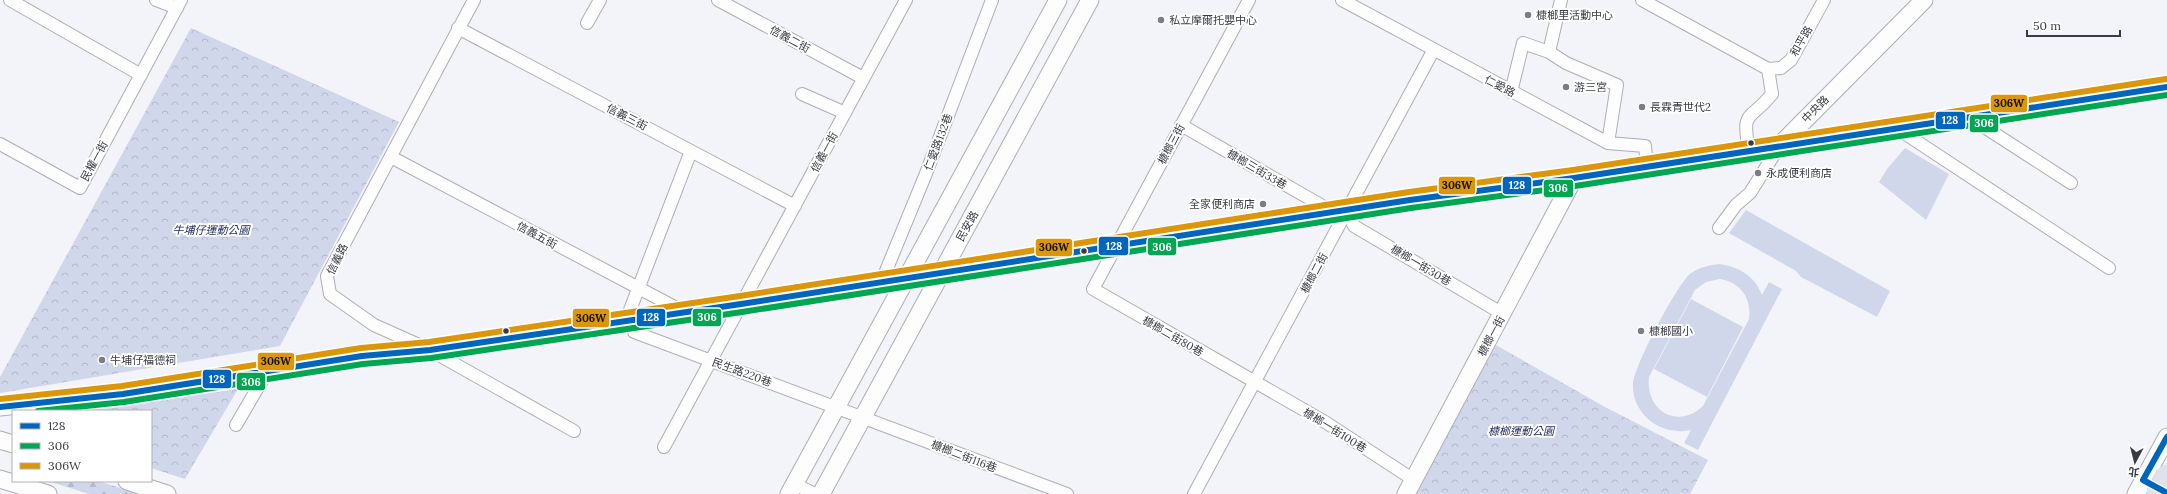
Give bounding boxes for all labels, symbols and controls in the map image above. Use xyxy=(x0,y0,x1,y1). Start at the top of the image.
place label: 槺榔里活動中心 xyxy=(1536,8,1613,22)
marker: 槺榔里活動中心 xyxy=(1523,10,1533,20)
scale bar xyxy=(2027,12,2120,38)
place label: 私立摩爾托嬰中心 xyxy=(1169,13,1257,27)
marker: 私立摩爾托嬰中心 xyxy=(1156,15,1166,25)
text: 50 m xyxy=(2033,18,2061,33)
street label: 信義二街 xyxy=(767,22,813,56)
street label: 和平路 xyxy=(1787,23,1815,59)
street label: 仁愛路 xyxy=(1482,72,1518,100)
place label: 游三宮 xyxy=(1574,80,1607,94)
marker: 游三宮 xyxy=(1561,82,1571,92)
street label: 中央路 xyxy=(1798,92,1832,126)
line badge: 306W xyxy=(1990,94,2028,113)
text: 306W xyxy=(1994,96,2025,110)
place label: 長霖青世代2 xyxy=(1650,100,1711,114)
street label: 信義三街 xyxy=(604,101,650,133)
marker: 長霖青世代2 xyxy=(1637,102,1647,112)
street label: 仁愛路132巷 xyxy=(921,111,955,173)
line badge: 128 xyxy=(1935,111,1966,130)
text: 128 xyxy=(1942,113,1958,127)
line badge: 306 xyxy=(1969,114,1999,133)
text: 306 xyxy=(1974,116,1994,130)
street label: 槺榔三街 xyxy=(1154,121,1188,167)
street label: 信義一街 xyxy=(807,129,841,175)
street label: 民權一街 xyxy=(77,138,111,184)
unlabelled marker xyxy=(1746,138,1756,148)
street label: 槺榔三街33巷 xyxy=(1224,146,1290,192)
place label: 永成便利商店 xyxy=(1766,166,1832,180)
marker: 永成便利商店 xyxy=(1753,168,1763,178)
line badge: 306W xyxy=(1438,176,1476,195)
line badge: 128 xyxy=(1502,176,1532,195)
text: 306W xyxy=(1442,178,1473,192)
text: 128 xyxy=(1509,178,1525,192)
line badge: 306 xyxy=(1543,179,1574,198)
text: 306 xyxy=(1548,181,1568,195)
place label: 全家便利商店 xyxy=(1189,197,1255,211)
marker: 全家便利商店 xyxy=(1258,199,1268,209)
street label: 民安路 xyxy=(953,208,981,244)
street label: 信義五街 xyxy=(514,218,560,252)
park label: 牛埔仔運動公園 xyxy=(173,223,251,237)
line badge: 128 xyxy=(1098,236,1129,256)
line badge: 306 xyxy=(1147,237,1177,256)
line badge: 306W xyxy=(1035,238,1073,257)
text: 128 xyxy=(1106,239,1122,253)
text: 306W xyxy=(1039,240,1070,254)
text: 306 xyxy=(1152,240,1172,254)
street label: 信義路 xyxy=(323,241,351,277)
street label: 槺榔一街30巷 xyxy=(1388,241,1454,289)
unlabelled marker xyxy=(1079,246,1089,256)
street label: 槺榔二街 xyxy=(1297,250,1331,296)
line badge: 306W xyxy=(572,308,610,328)
line badge: 128 xyxy=(636,308,666,327)
line badge: 306 xyxy=(692,308,722,327)
text: 128 xyxy=(643,310,659,324)
text: 306 xyxy=(697,310,717,324)
text: 306W xyxy=(576,311,607,325)
street label: 槺榔二街80巷 xyxy=(1140,313,1206,359)
street label: 槺榔一街 xyxy=(1474,313,1508,359)
place label: 槺榔國小 xyxy=(1649,324,1693,338)
unlabelled marker xyxy=(501,326,511,336)
marker: 槺榔國小 xyxy=(1636,326,1646,336)
line badge: 306W xyxy=(257,352,295,371)
place label: 牛埔仔福德祠 xyxy=(110,353,176,367)
text: 306W xyxy=(261,354,292,368)
marker: 牛埔仔福德祠 xyxy=(97,355,107,365)
street label: 民生路220巷 xyxy=(710,355,774,389)
line badge: 128 xyxy=(202,369,232,389)
text: 128 xyxy=(209,372,225,386)
line badge: 306 xyxy=(236,372,266,391)
text: 306 xyxy=(241,375,261,389)
street label: 槺榔一街100巷 xyxy=(1300,405,1370,455)
legend xyxy=(12,410,152,482)
text: 128 xyxy=(48,418,66,433)
park label: 槺榔運動公園 xyxy=(1488,424,1556,438)
street label: 槺榔二街116巷 xyxy=(929,437,999,475)
text: 306 xyxy=(48,438,69,453)
north arrow xyxy=(2115,442,2155,482)
text: 306W xyxy=(48,458,82,473)
text: 北 xyxy=(2127,464,2140,480)

